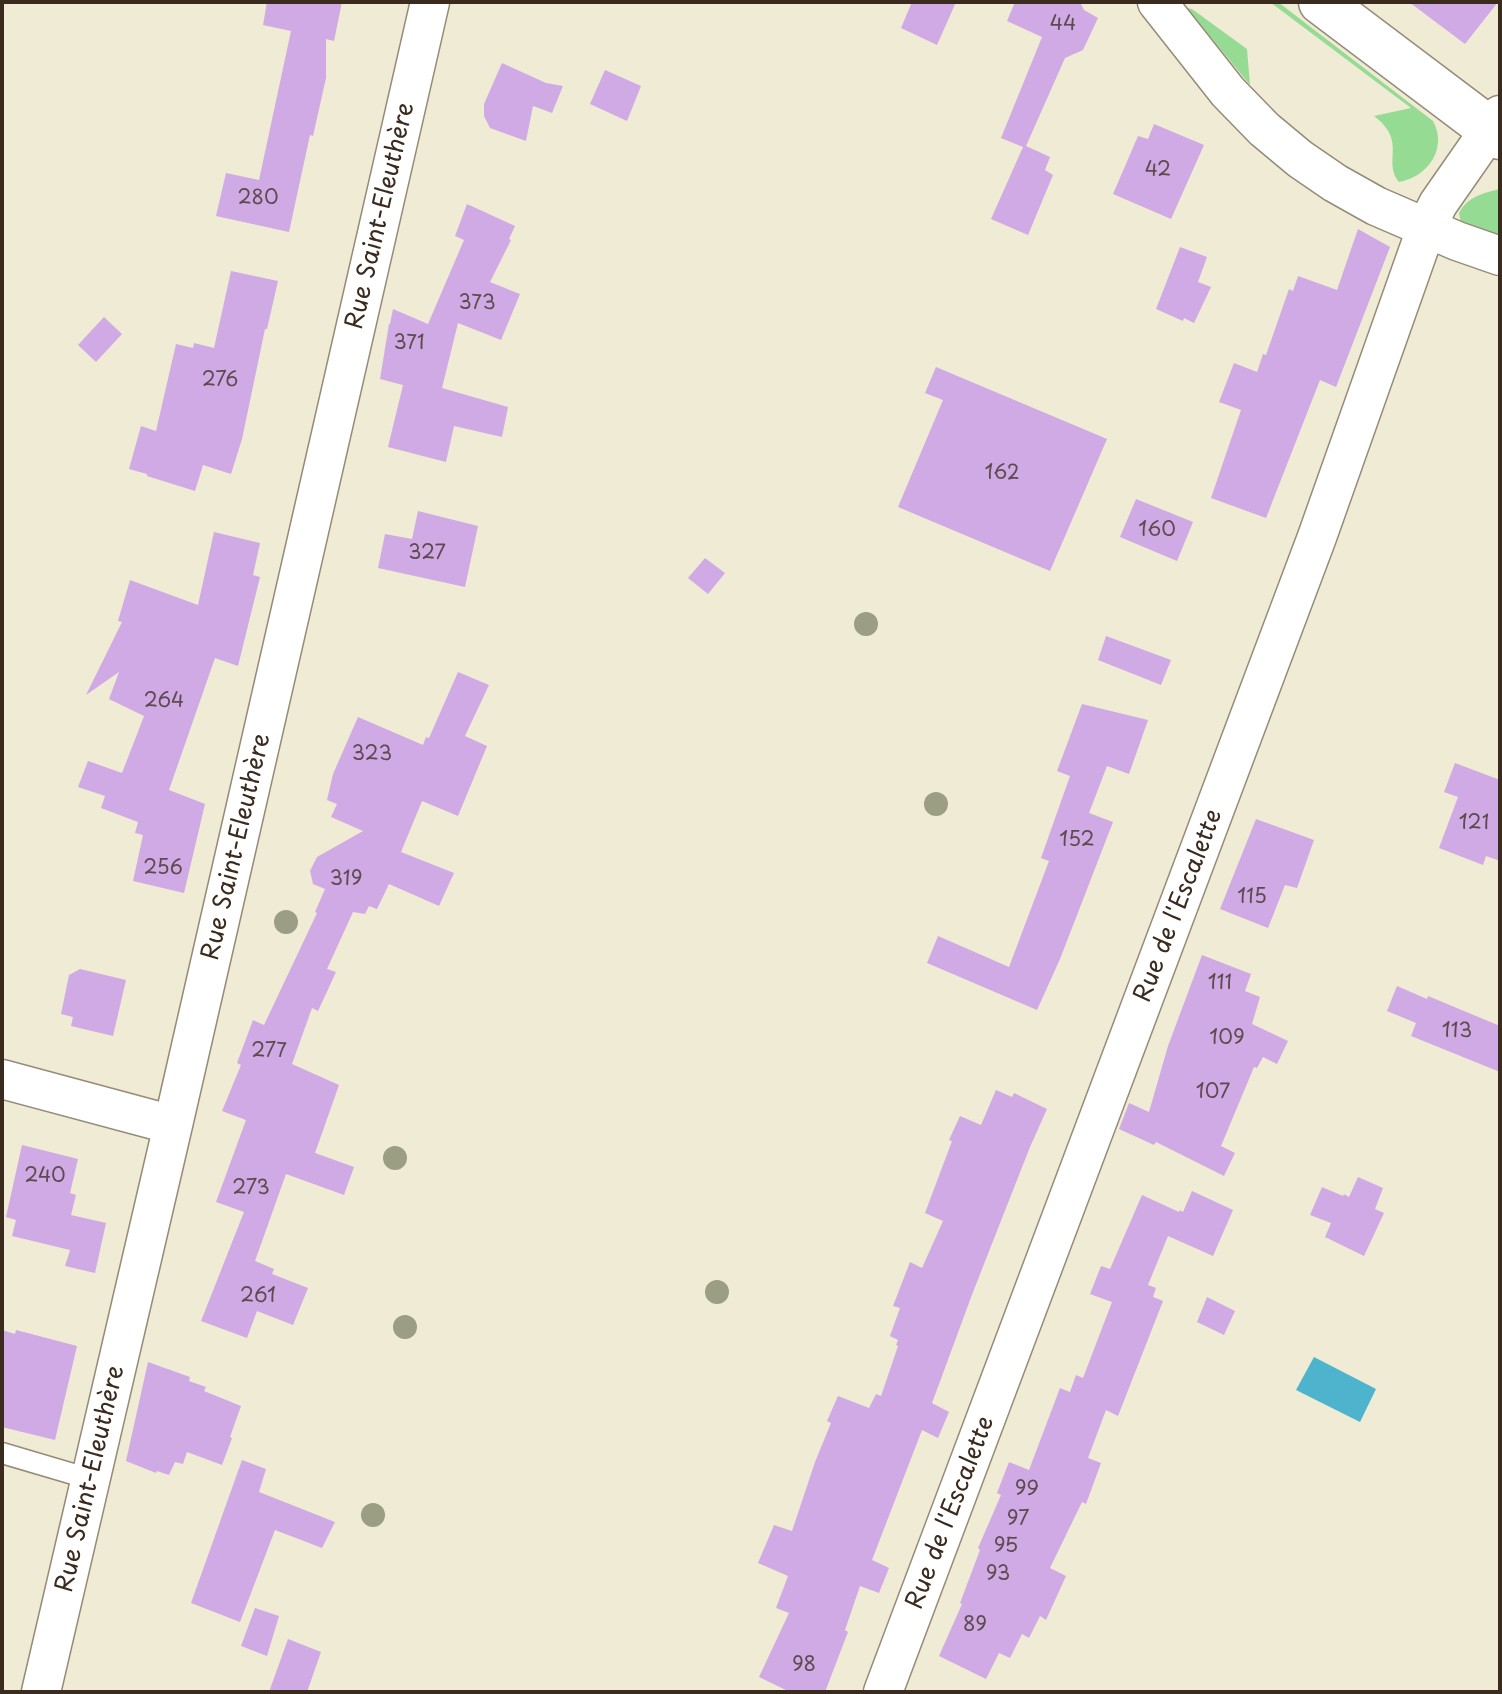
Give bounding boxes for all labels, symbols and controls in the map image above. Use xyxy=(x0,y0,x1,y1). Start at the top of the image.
house number: 44 xyxy=(1050,12,1076,36)
street label: Rue Saint-Eleuthère xyxy=(341,100,421,332)
house number: 42 xyxy=(1145,158,1171,182)
house number: 280 xyxy=(237,186,279,210)
house number: 373 xyxy=(458,291,496,315)
house number: 371 xyxy=(393,331,425,355)
house number: 276 xyxy=(202,368,238,392)
house number: 162 xyxy=(984,461,1020,485)
house number: 160 xyxy=(1138,518,1176,542)
house number: 327 xyxy=(408,541,446,565)
house number: 264 xyxy=(144,689,184,713)
street label: Rue Saint-Eleuthère xyxy=(197,731,277,963)
house number: 323 xyxy=(352,742,392,766)
street label: Rue de l'Escalette xyxy=(1129,805,1229,1007)
house number: 121 xyxy=(1459,811,1489,835)
house number: 152 xyxy=(1059,828,1095,852)
house number: 256 xyxy=(143,856,183,880)
house number: 319 xyxy=(330,867,362,891)
house number: 115 xyxy=(1237,885,1267,909)
house number: 111 xyxy=(1208,971,1232,995)
house number: 113 xyxy=(1442,1019,1472,1043)
house number: 109 xyxy=(1209,1026,1245,1050)
house number: 277 xyxy=(251,1039,287,1063)
house number: 107 xyxy=(1196,1080,1230,1104)
house number: 240 xyxy=(24,1164,66,1188)
house number: 273 xyxy=(232,1176,270,1200)
house number: 261 xyxy=(240,1284,276,1308)
street label: Rue Saint-Eleuthère xyxy=(51,1363,131,1595)
street label: Rue de l'Escalette xyxy=(901,1412,1001,1614)
house number: 99 xyxy=(1015,1477,1039,1501)
house number: 97 xyxy=(1007,1507,1029,1531)
house number: 95 xyxy=(994,1534,1018,1558)
house number: 93 xyxy=(986,1562,1010,1586)
house number: 89 xyxy=(963,1613,987,1637)
house number: 98 xyxy=(792,1653,816,1677)

